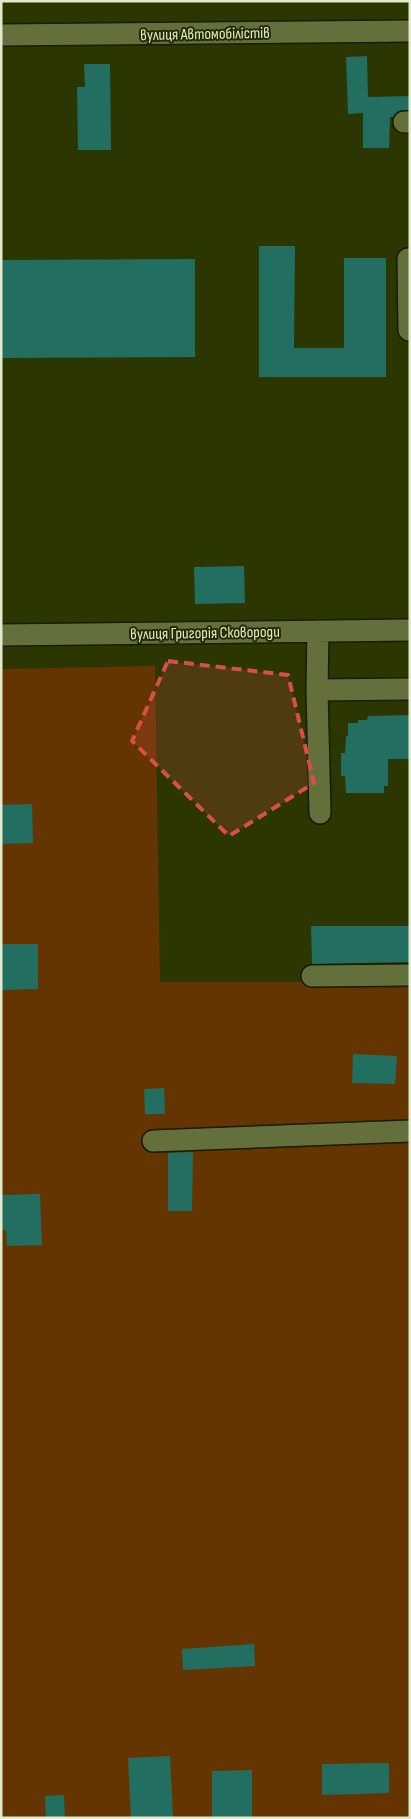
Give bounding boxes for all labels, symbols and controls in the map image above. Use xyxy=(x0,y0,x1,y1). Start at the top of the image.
street label: вулиця Автомобілістів xyxy=(140,24,270,45)
street label: вулиця Григорія Сковороди xyxy=(130,623,280,644)

